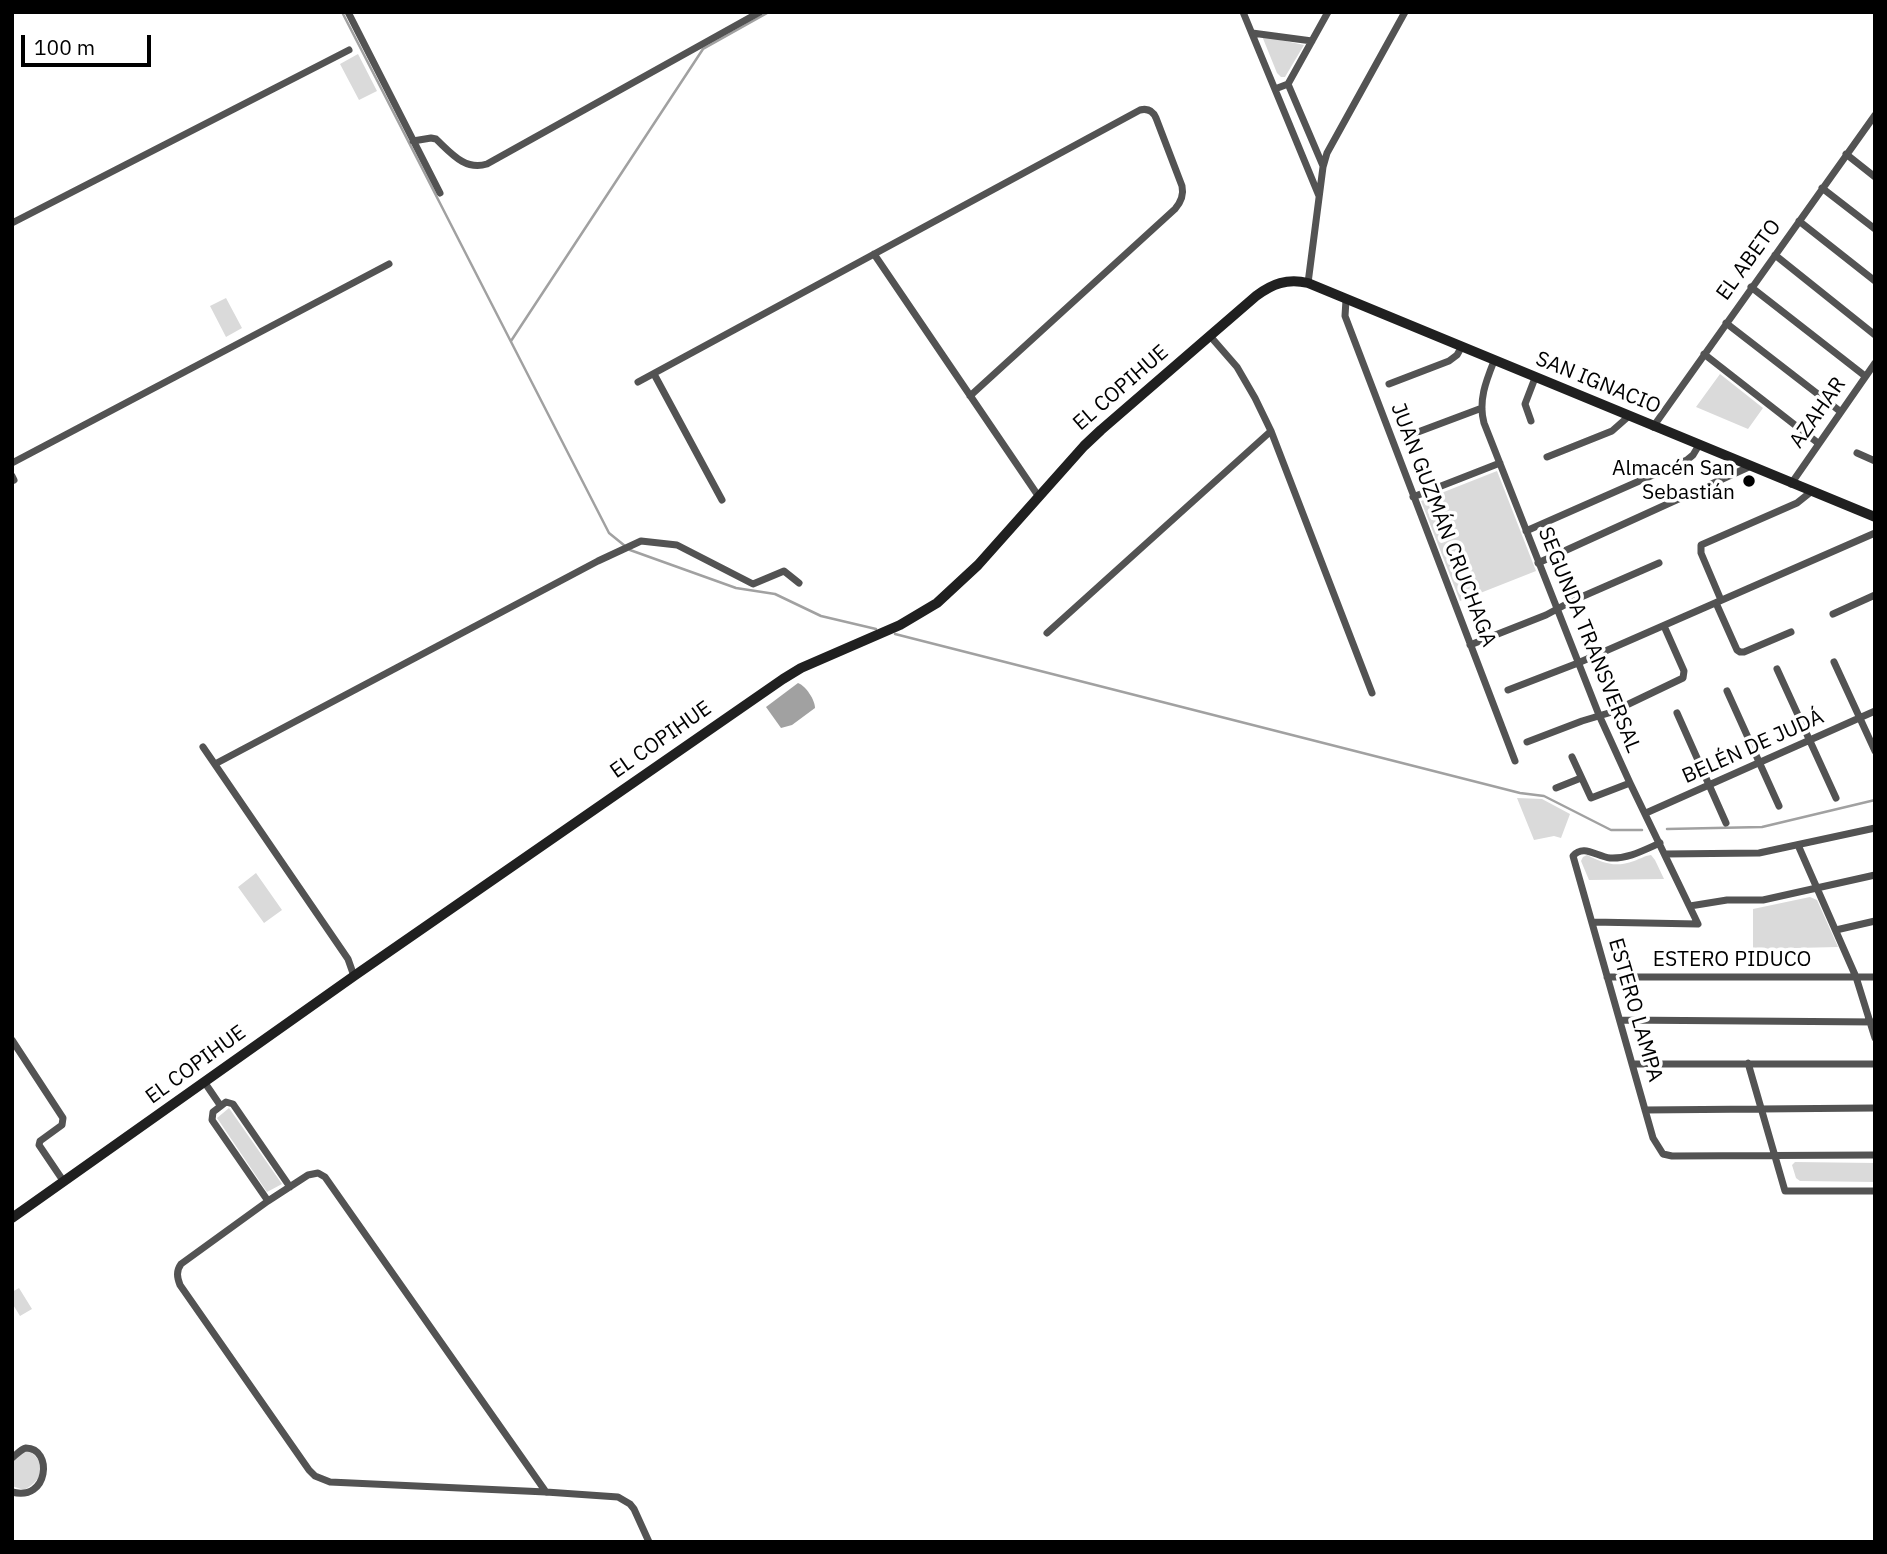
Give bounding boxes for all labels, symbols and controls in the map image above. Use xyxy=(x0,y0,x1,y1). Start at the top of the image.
scale bar xyxy=(24,21,154,65)
text: 100 m xyxy=(34,33,95,61)
street label: EL ABETO xyxy=(1711,215,1787,305)
street label: EL COPIHUE xyxy=(1068,340,1174,436)
street label: SAN IGNACIO xyxy=(1532,346,1664,420)
street label: AZAHAR xyxy=(1784,373,1852,453)
street label: JUAN GUZMÁN CRUCHAGA xyxy=(1385,400,1501,650)
place label: Almacén San Sebastián xyxy=(1612,456,1735,506)
marker: Almacén San Sebastián xyxy=(1741,473,1757,489)
street label: SEGUNDA TRANSVERSAL xyxy=(1532,524,1646,756)
street label: EL COPIHUE xyxy=(606,696,716,784)
street label: BELÉN DE JUDÁ xyxy=(1678,705,1828,789)
street label: ESTERO LAMPA xyxy=(1602,935,1668,1085)
street label: ESTERO PIDUCO xyxy=(1653,947,1811,973)
street label: EL COPIHUE xyxy=(141,1020,251,1110)

